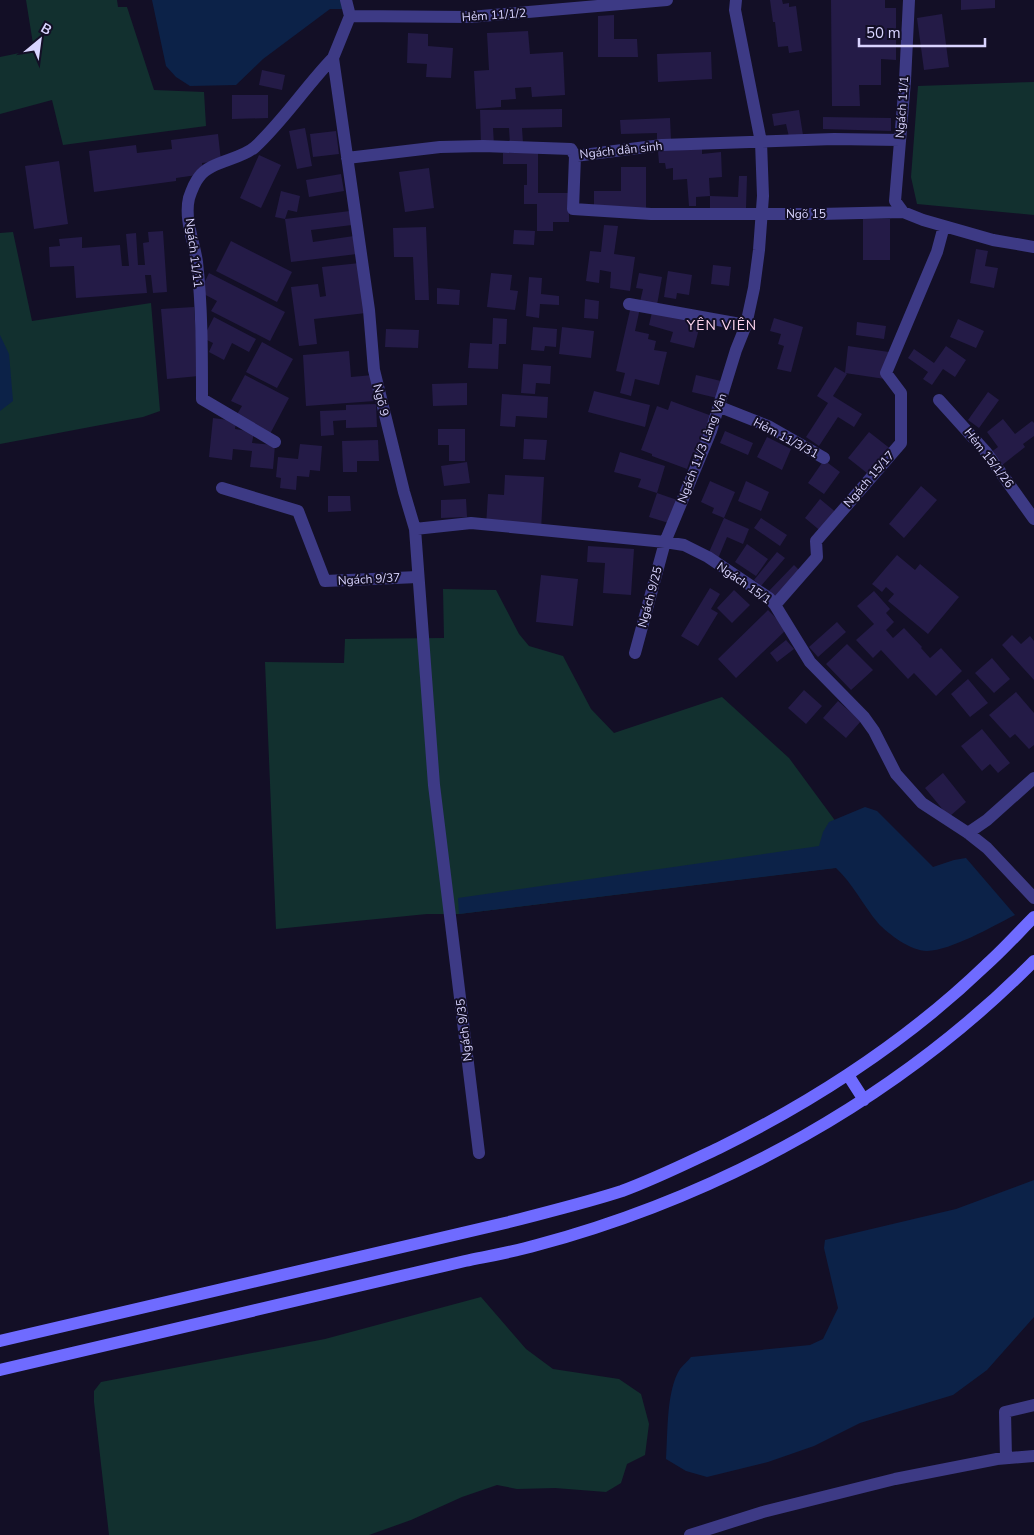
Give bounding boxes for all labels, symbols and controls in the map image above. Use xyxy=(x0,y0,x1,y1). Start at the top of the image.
street label: Hẻm 11/1/2 xyxy=(461,5,527,25)
north arrow xyxy=(15,15,65,65)
scale bar xyxy=(859,15,985,47)
text: B xyxy=(37,18,55,40)
text: 50 m xyxy=(866,23,901,43)
street label: Ngách 11/1 xyxy=(892,75,912,139)
street label: Ngách dân sinh xyxy=(579,138,663,162)
street label: Ngõ 15 xyxy=(786,206,826,222)
street label: Ngách 11/11 xyxy=(182,217,206,289)
district label: YÊN VIÊN xyxy=(686,316,757,335)
street label: Ngõ 9 xyxy=(369,382,393,418)
street label: Ngách 11/3 Làng Vân xyxy=(674,391,730,505)
street label: Hẻm 11/3/31 xyxy=(751,414,821,462)
street label: Hẻm 15/1/26 xyxy=(961,425,1017,491)
street label: Ngách 15/17 xyxy=(840,447,898,511)
street label: Ngách 15/1 xyxy=(714,558,774,608)
street label: Ngách 9/25 xyxy=(634,565,666,629)
street label: Ngách 9/37 xyxy=(337,569,401,589)
street label: Ngách 9/35 xyxy=(452,998,476,1062)

